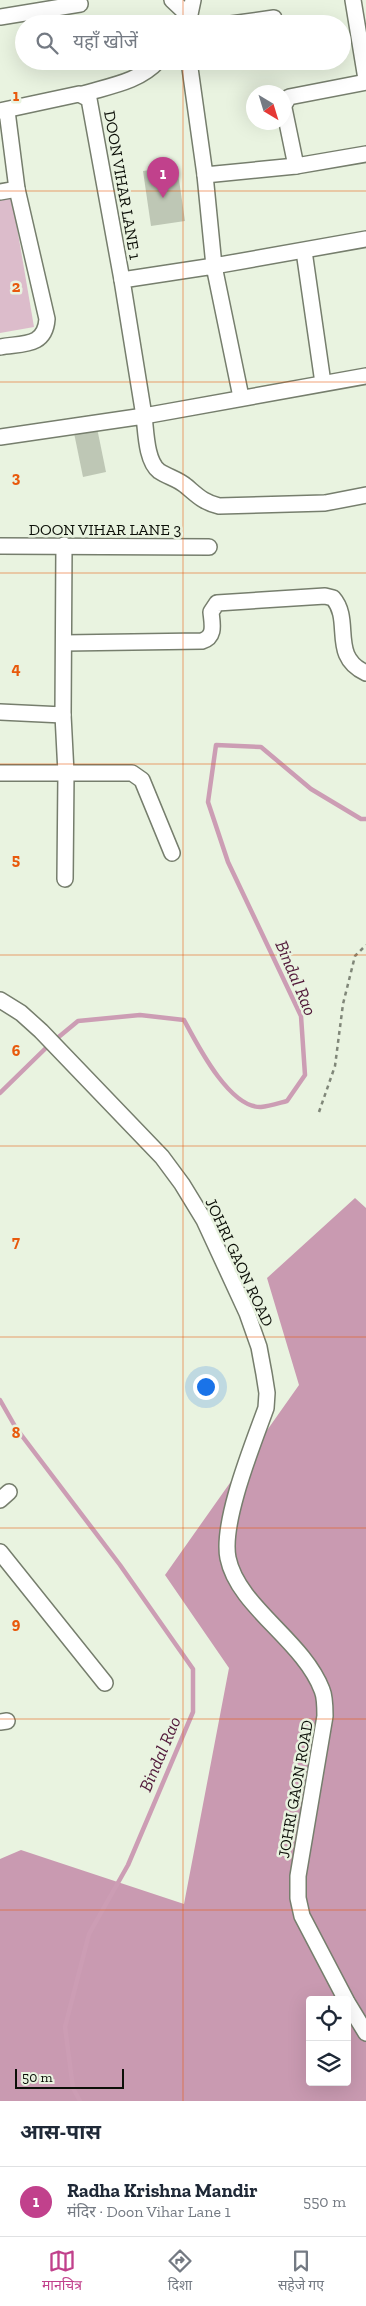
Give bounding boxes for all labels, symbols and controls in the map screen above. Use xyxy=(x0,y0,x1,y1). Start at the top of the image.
search box xyxy=(15,15,351,70)
icon: search xyxy=(33,29,61,57)
text: यहाँ खोजें xyxy=(73,30,138,53)
north arrow xyxy=(246,85,291,130)
text: 1 xyxy=(13,86,20,105)
street label: DOON VIHAR LANE 1 xyxy=(100,109,145,261)
pin: 1 xyxy=(147,157,179,198)
text: 2 xyxy=(12,277,21,296)
text: 3 xyxy=(12,468,21,487)
street label: DOON VIHAR LANE 3 xyxy=(29,520,181,539)
text: 4 xyxy=(11,659,21,678)
text: 5 xyxy=(12,850,20,869)
water label: Bindal Rao xyxy=(270,937,322,1019)
text: 6 xyxy=(12,1041,21,1060)
street label: JOHRI GAON ROAD xyxy=(201,1195,278,1330)
text: 7 xyxy=(12,1232,20,1251)
your location xyxy=(193,1374,219,1400)
text: 8 xyxy=(12,1423,21,1442)
text: 9 xyxy=(12,1614,21,1633)
water label: Bindal Rao xyxy=(134,1713,186,1795)
street label: JOHRI GAON ROAD xyxy=(274,1719,317,1860)
map controls xyxy=(306,1996,351,2086)
button: locate xyxy=(306,1996,351,2041)
button: layers xyxy=(306,2041,351,2086)
scale bar xyxy=(15,2066,124,2089)
text: 50 m xyxy=(22,2069,53,2086)
text: आस-पास xyxy=(20,2119,101,2144)
text: Radha Krishna Mandir xyxy=(67,2179,258,2202)
text: 1 xyxy=(33,2192,39,2211)
text: 550 m xyxy=(303,2192,346,2211)
text: मंदिर · Doon Vihar Lane 1 xyxy=(67,2202,231,2221)
tab: मानचित्र xyxy=(42,2247,82,2296)
tab: दिशा xyxy=(166,2247,194,2296)
tab: सहेजे गए xyxy=(278,2247,324,2296)

